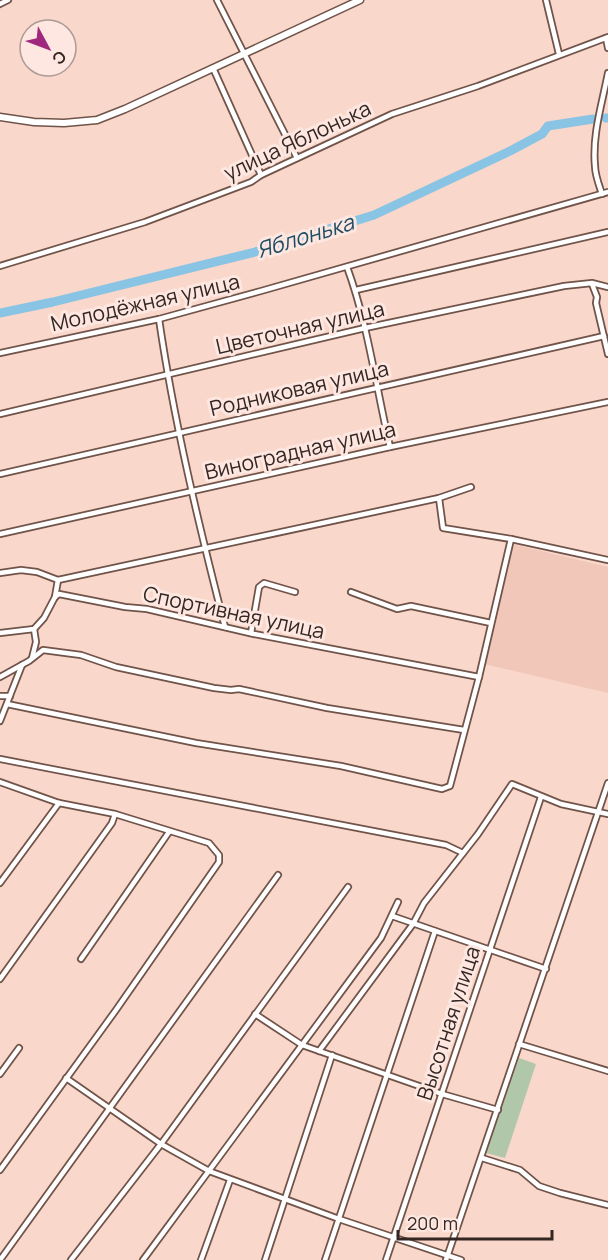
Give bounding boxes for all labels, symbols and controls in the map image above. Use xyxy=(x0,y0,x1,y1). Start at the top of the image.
north arrow xyxy=(18,18,78,78)
text: С xyxy=(47,46,72,70)
street label: улица Яблонька xyxy=(219,94,375,186)
water label: Яблонька xyxy=(253,206,359,265)
street label: Молодёжная улица xyxy=(48,267,242,337)
street label: Цветочная улица xyxy=(213,294,387,360)
street label: Родниковая улица xyxy=(207,354,391,422)
street label: Виноградная улица xyxy=(202,414,398,486)
street label: Спортивная улица xyxy=(141,579,327,645)
street label: Высотная улица xyxy=(410,942,486,1104)
scale bar xyxy=(398,1203,552,1241)
text: 200 m xyxy=(407,1211,458,1235)

